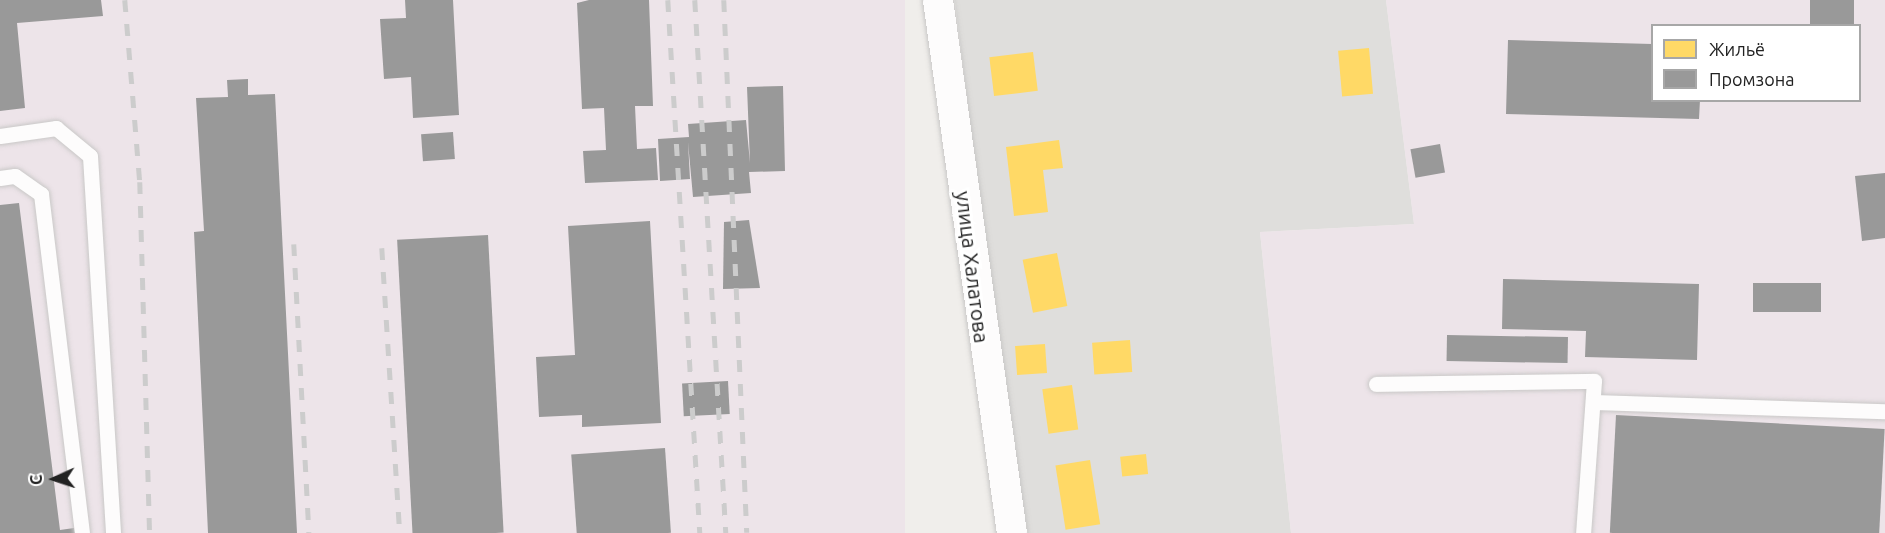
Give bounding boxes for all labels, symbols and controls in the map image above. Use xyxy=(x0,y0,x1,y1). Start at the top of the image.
legend xyxy=(1651,24,1861,102)
text: Жильё xyxy=(1709,39,1765,59)
text: Промзона xyxy=(1709,69,1794,89)
street label: улица Халатова xyxy=(951,189,995,345)
north arrow xyxy=(24,449,84,509)
text: С xyxy=(27,474,45,486)

